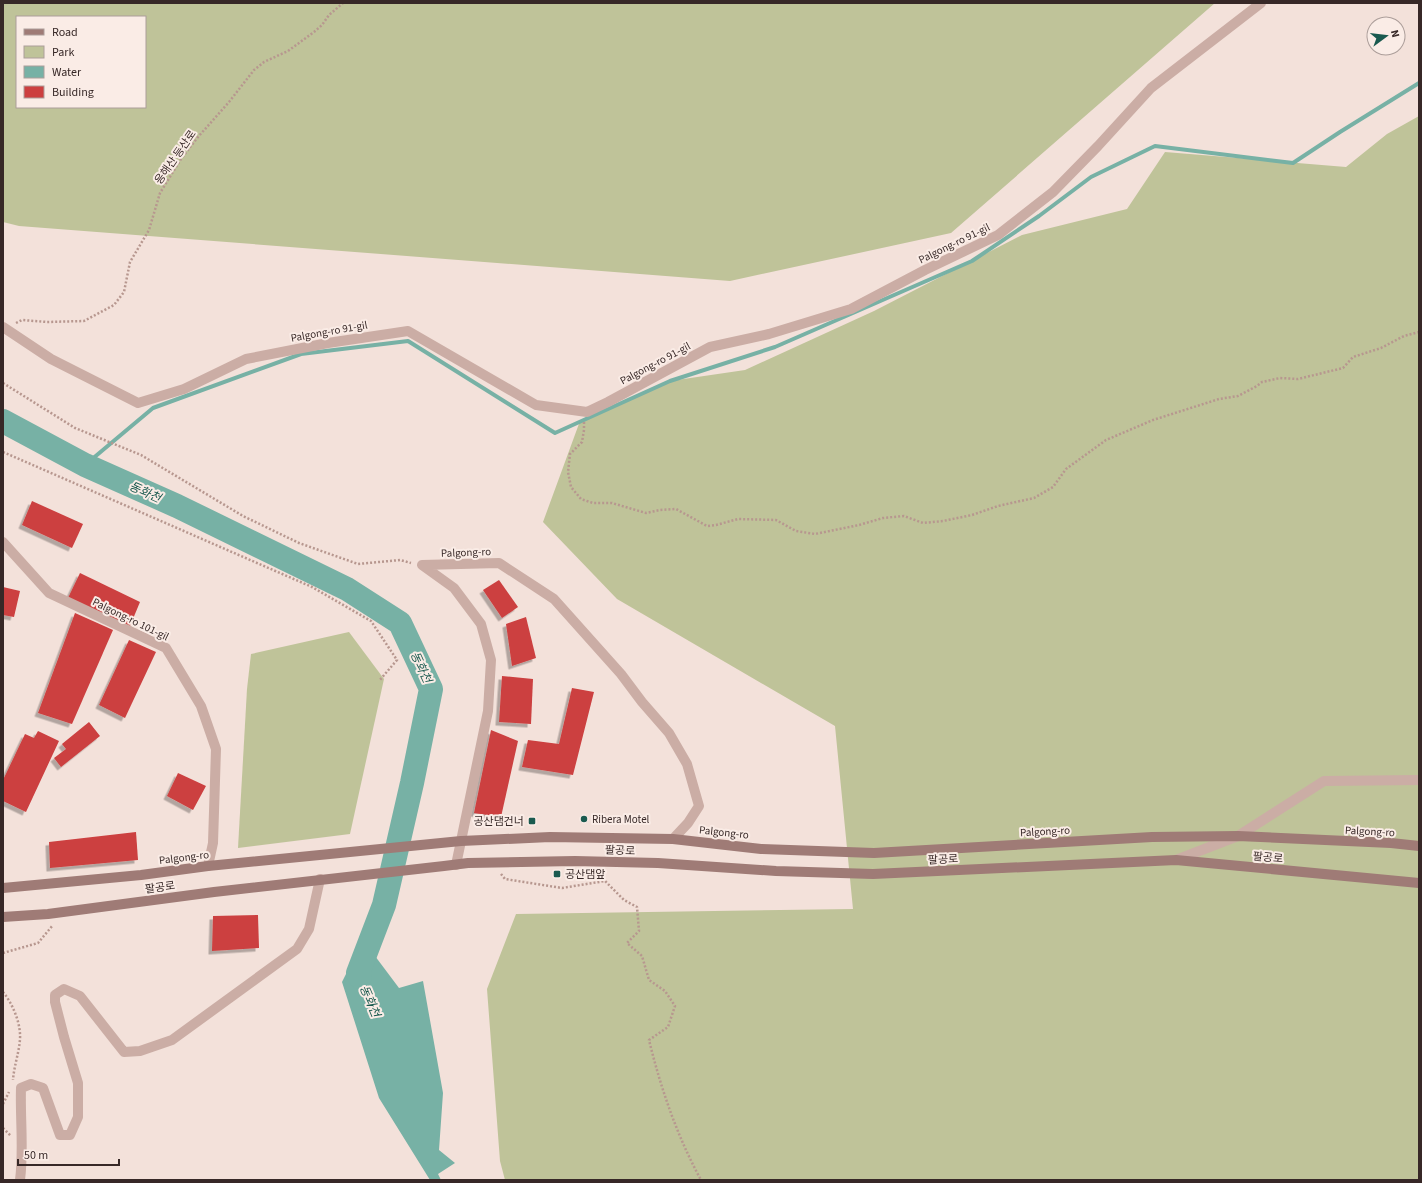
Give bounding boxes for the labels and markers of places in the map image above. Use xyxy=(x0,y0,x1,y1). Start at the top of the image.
place label: Ribera Motel xyxy=(592,812,650,827)
place label: 공산댐건너 xyxy=(473,814,524,829)
marker: Ribera Motel xyxy=(579,814,589,824)
marker: 공산댐건너 xyxy=(527,816,537,826)
place label: 공산댐앞 xyxy=(565,867,605,882)
marker: 공산댐앞 xyxy=(552,869,562,879)

